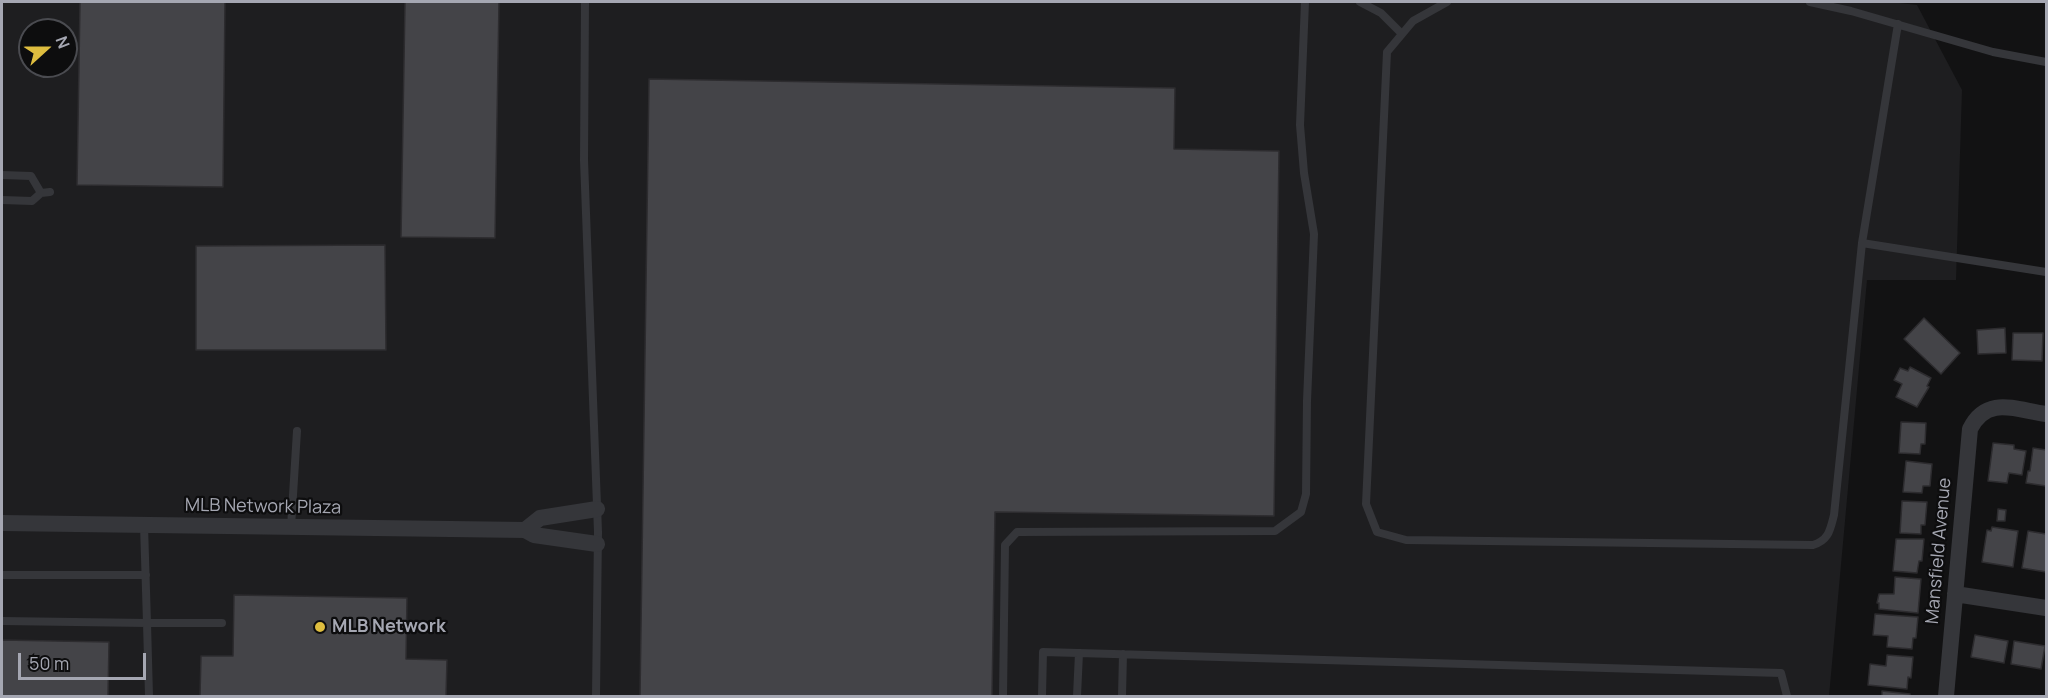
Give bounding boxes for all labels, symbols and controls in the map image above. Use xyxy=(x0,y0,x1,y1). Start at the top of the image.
north arrow xyxy=(18,18,78,78)
text: N xyxy=(51,33,75,52)
street label: Mansfield Avenue xyxy=(1922,477,1956,625)
street label: MLB Network Plaza xyxy=(185,495,341,519)
place label: MLB Network xyxy=(332,616,446,638)
marker: MLB Network xyxy=(313,620,327,634)
scale bar xyxy=(21,641,148,679)
text: 50 m xyxy=(29,651,69,675)

